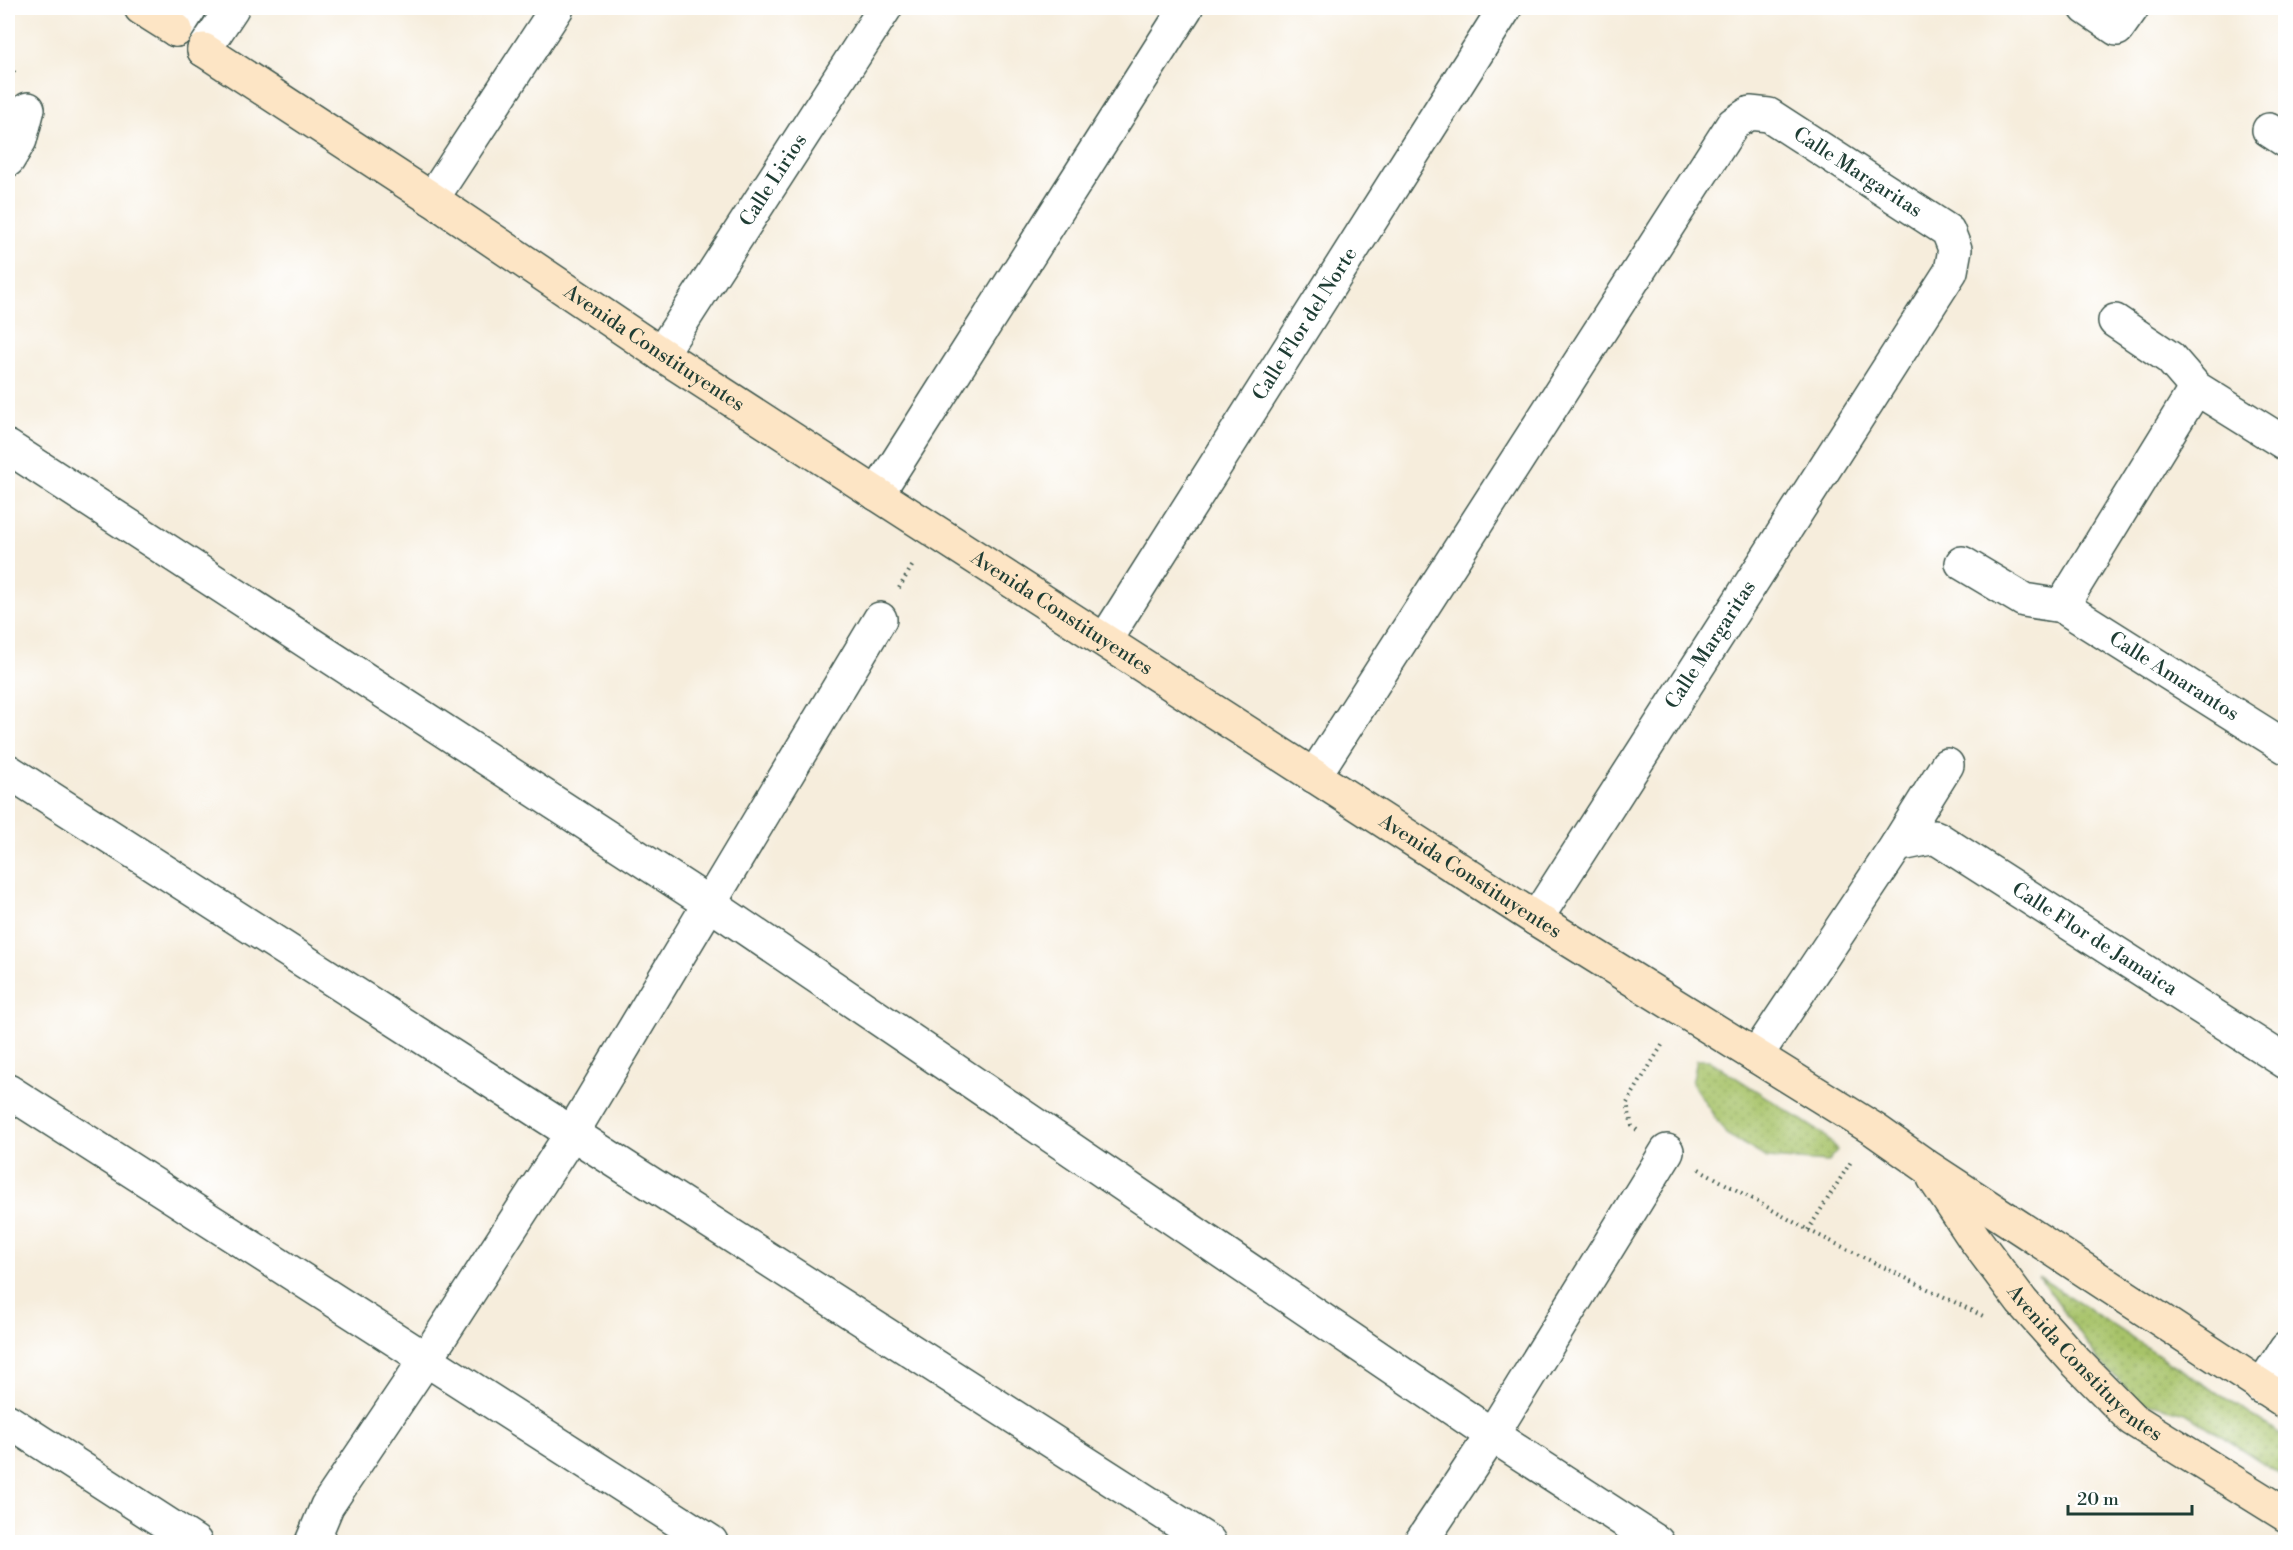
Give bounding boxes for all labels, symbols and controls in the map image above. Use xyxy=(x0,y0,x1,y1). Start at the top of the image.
street label: Calle Margaritas xyxy=(1789,122,1927,223)
street label: Calle Lirios xyxy=(734,129,813,231)
street label: Calle Flor del Norte xyxy=(1247,243,1363,405)
street label: Avenida Constituyentes xyxy=(558,279,749,417)
street label: Avenida Constituyentes xyxy=(965,545,1157,681)
street label: Calle Margaritas xyxy=(1660,576,1762,714)
street label: Calle Amarantos xyxy=(2104,626,2243,727)
street label: Avenida Constituyentes xyxy=(1373,808,1566,944)
street label: Calle Flor de Jamaica xyxy=(2007,877,2183,1002)
street label: Avenida Constituyentes xyxy=(2001,1279,2167,1447)
scale bar xyxy=(2068,1478,2192,1516)
text: 20 m xyxy=(2077,1488,2119,1511)

